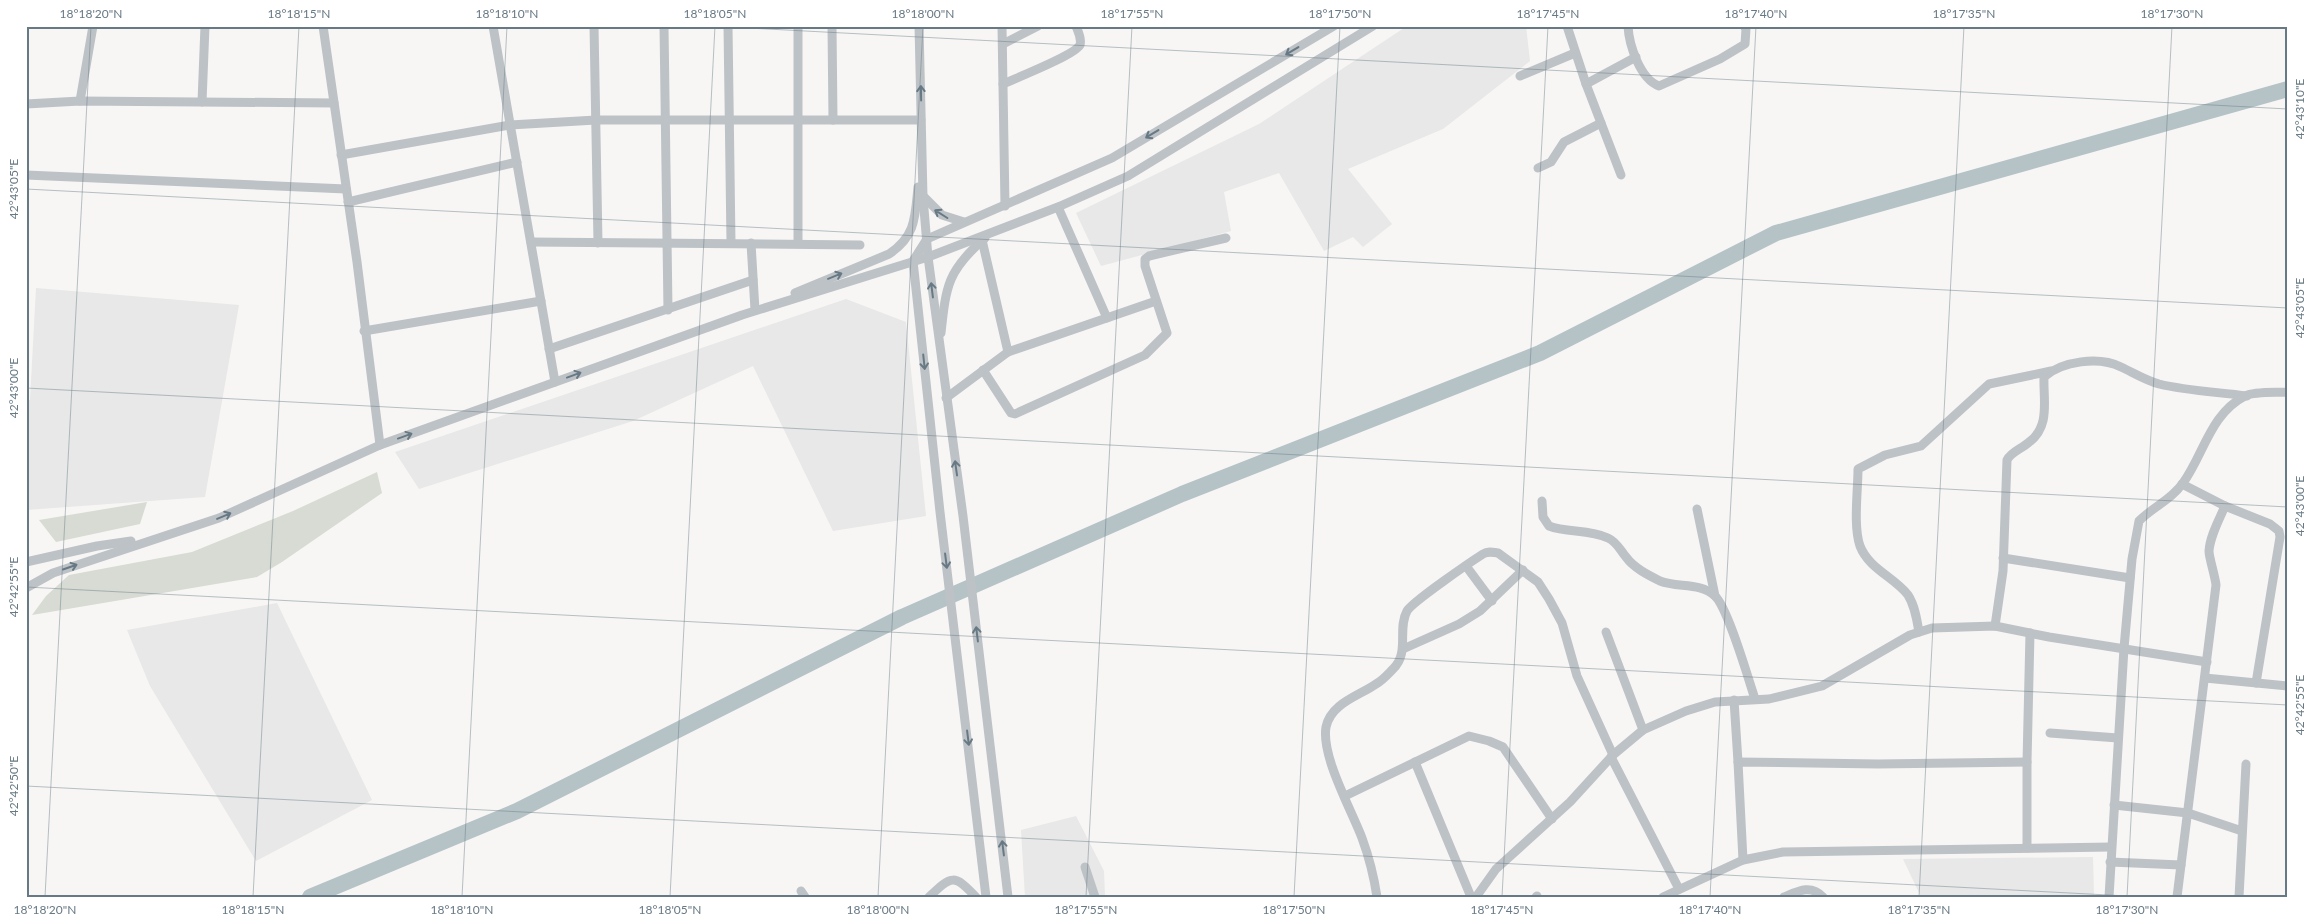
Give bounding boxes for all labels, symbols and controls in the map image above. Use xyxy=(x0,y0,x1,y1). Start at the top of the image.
text: 18°18'20"N xyxy=(60,6,122,21)
text: 18°18'15"N xyxy=(268,6,330,21)
text: 18°18'10"N xyxy=(476,6,538,21)
text: 18°18'05"N xyxy=(684,6,746,21)
text: 18°18'00"N xyxy=(892,6,954,21)
text: 18°17'55"N xyxy=(1101,6,1163,21)
text: 18°17'50"N xyxy=(1309,6,1371,21)
text: 18°17'45"N xyxy=(1517,6,1579,21)
text: 18°17'40"N xyxy=(1725,6,1787,21)
text: 18°17'35"N xyxy=(1933,6,1995,21)
text: 18°17'30"N xyxy=(2141,6,2203,21)
one-way arrow xyxy=(1286,47,1300,57)
text: 42°43'10"E xyxy=(2292,79,2307,139)
one-way arrow xyxy=(916,85,925,101)
one-way arrow xyxy=(1146,129,1160,139)
text: 42°43'05"E xyxy=(6,159,21,219)
one-way arrow xyxy=(935,208,949,218)
one-way arrow xyxy=(827,271,842,281)
text: 42°43'05"E xyxy=(2292,278,2307,338)
one-way arrow xyxy=(927,282,937,298)
one-way arrow xyxy=(919,354,929,370)
text: 42°43'00"E xyxy=(6,358,21,418)
one-way arrow xyxy=(566,370,582,379)
one-way arrow xyxy=(397,431,412,440)
one-way arrow xyxy=(951,460,961,476)
text: 42°43'00"E xyxy=(2292,476,2307,536)
one-way arrow xyxy=(216,510,231,520)
one-way arrow xyxy=(941,552,951,568)
text: 42°42'55"E xyxy=(6,557,21,617)
one-way arrow xyxy=(62,562,77,571)
one-way arrow xyxy=(972,626,982,642)
text: 42°42'55"E xyxy=(2292,675,2307,735)
one-way arrow xyxy=(963,730,973,746)
text: 42°42'50"E xyxy=(6,756,21,816)
one-way arrow xyxy=(998,841,1008,857)
text: 18°18'20"N xyxy=(14,902,76,917)
text: 18°18'15"N xyxy=(222,902,284,917)
text: 18°18'10"N xyxy=(431,902,493,917)
text: 18°18'05"N xyxy=(639,902,701,917)
text: 18°18'00"N xyxy=(847,902,909,917)
text: 18°17'55"N xyxy=(1055,902,1117,917)
text: 18°17'50"N xyxy=(1263,902,1325,917)
text: 18°17'45"N xyxy=(1471,902,1533,917)
text: 18°17'40"N xyxy=(1679,902,1741,917)
text: 18°17'35"N xyxy=(1888,902,1950,917)
text: 18°17'30"N xyxy=(2096,902,2158,917)

